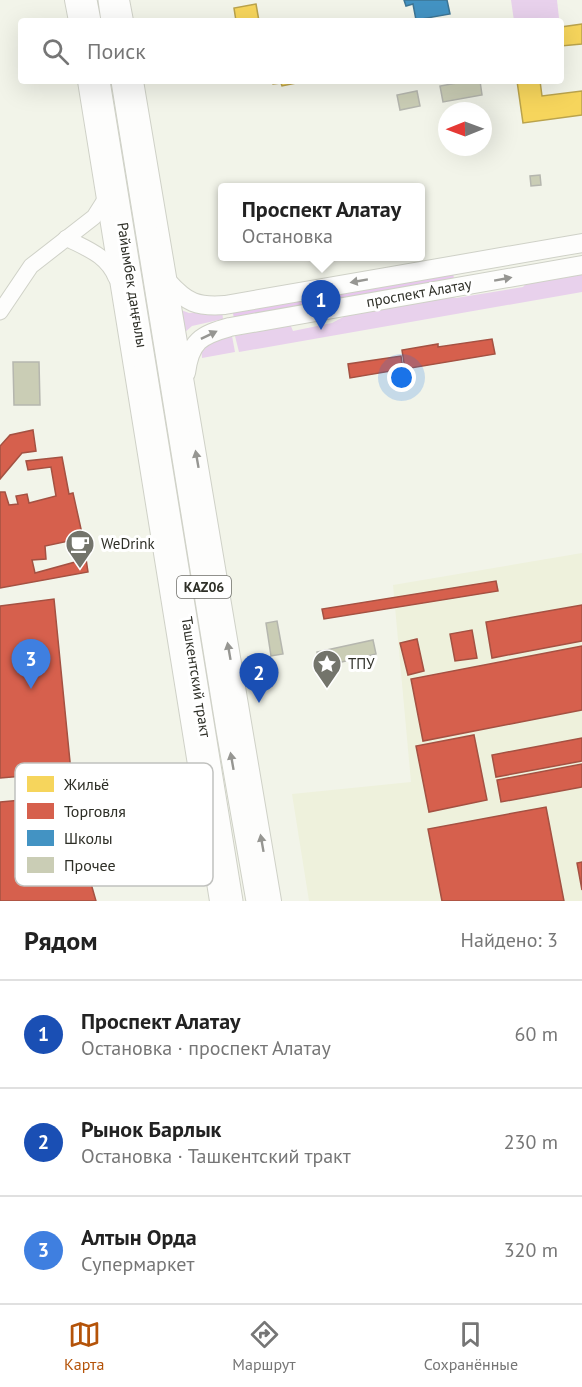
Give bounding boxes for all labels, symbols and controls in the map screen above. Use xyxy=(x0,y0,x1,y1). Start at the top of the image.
search box xyxy=(18,18,564,84)
icon: search xyxy=(39,35,72,68)
text: Поиск xyxy=(87,37,146,65)
north arrow xyxy=(438,102,492,156)
popup xyxy=(218,183,425,261)
text: Проспект Алатау xyxy=(242,195,401,223)
street label: Райымбек даңғылы xyxy=(113,221,152,349)
text: Остановка xyxy=(242,223,333,249)
street label: проспект Алатау xyxy=(365,274,473,311)
one-way arrow xyxy=(494,274,513,283)
one-way arrow xyxy=(349,277,368,286)
pin: 1 xyxy=(302,280,340,330)
one-way arrow xyxy=(200,330,218,340)
your location xyxy=(387,363,416,392)
one-way arrow xyxy=(192,449,201,468)
cafe icon: WeDrink xyxy=(64,528,96,570)
place label: WeDrink xyxy=(101,534,156,553)
road number: KАZ06 xyxy=(177,576,231,598)
street label: Ташкентский тракт xyxy=(178,615,215,739)
pin: 3 xyxy=(12,640,51,689)
one-way arrow xyxy=(225,641,234,660)
place icon: ТПУ xyxy=(311,648,343,690)
pin: 2 xyxy=(240,654,278,703)
place label: ТПУ xyxy=(348,654,375,673)
one-way arrow xyxy=(228,751,237,770)
legend xyxy=(15,763,213,886)
text: Жильё xyxy=(63,774,109,794)
text: Торговля xyxy=(64,801,126,821)
text: Школы xyxy=(64,828,113,848)
one-way arrow xyxy=(257,834,266,853)
text: Прочее xyxy=(64,855,116,875)
text: Рядом xyxy=(24,924,98,957)
text: Найдено: 3 xyxy=(461,927,558,953)
text: Проспект Алатау xyxy=(81,1007,241,1035)
text: 1 xyxy=(38,1021,49,1047)
text: 60 m xyxy=(515,1021,558,1047)
text: Остановка · проспект Алатау xyxy=(81,1035,331,1061)
text: Рынок Барлык xyxy=(81,1115,221,1143)
text: 2 xyxy=(38,1129,49,1155)
text: 230 m xyxy=(504,1129,558,1155)
text: Остановка · Ташкентский тракт xyxy=(81,1143,351,1169)
text: Алтын Орда xyxy=(81,1223,197,1251)
text: 3 xyxy=(38,1237,49,1263)
text: 320 m xyxy=(504,1237,558,1263)
text: Супермаркет xyxy=(81,1251,194,1277)
tab: Карта xyxy=(64,1318,104,1374)
tab: Маршрут xyxy=(232,1318,296,1374)
tab: Сохранённые xyxy=(424,1318,518,1374)

